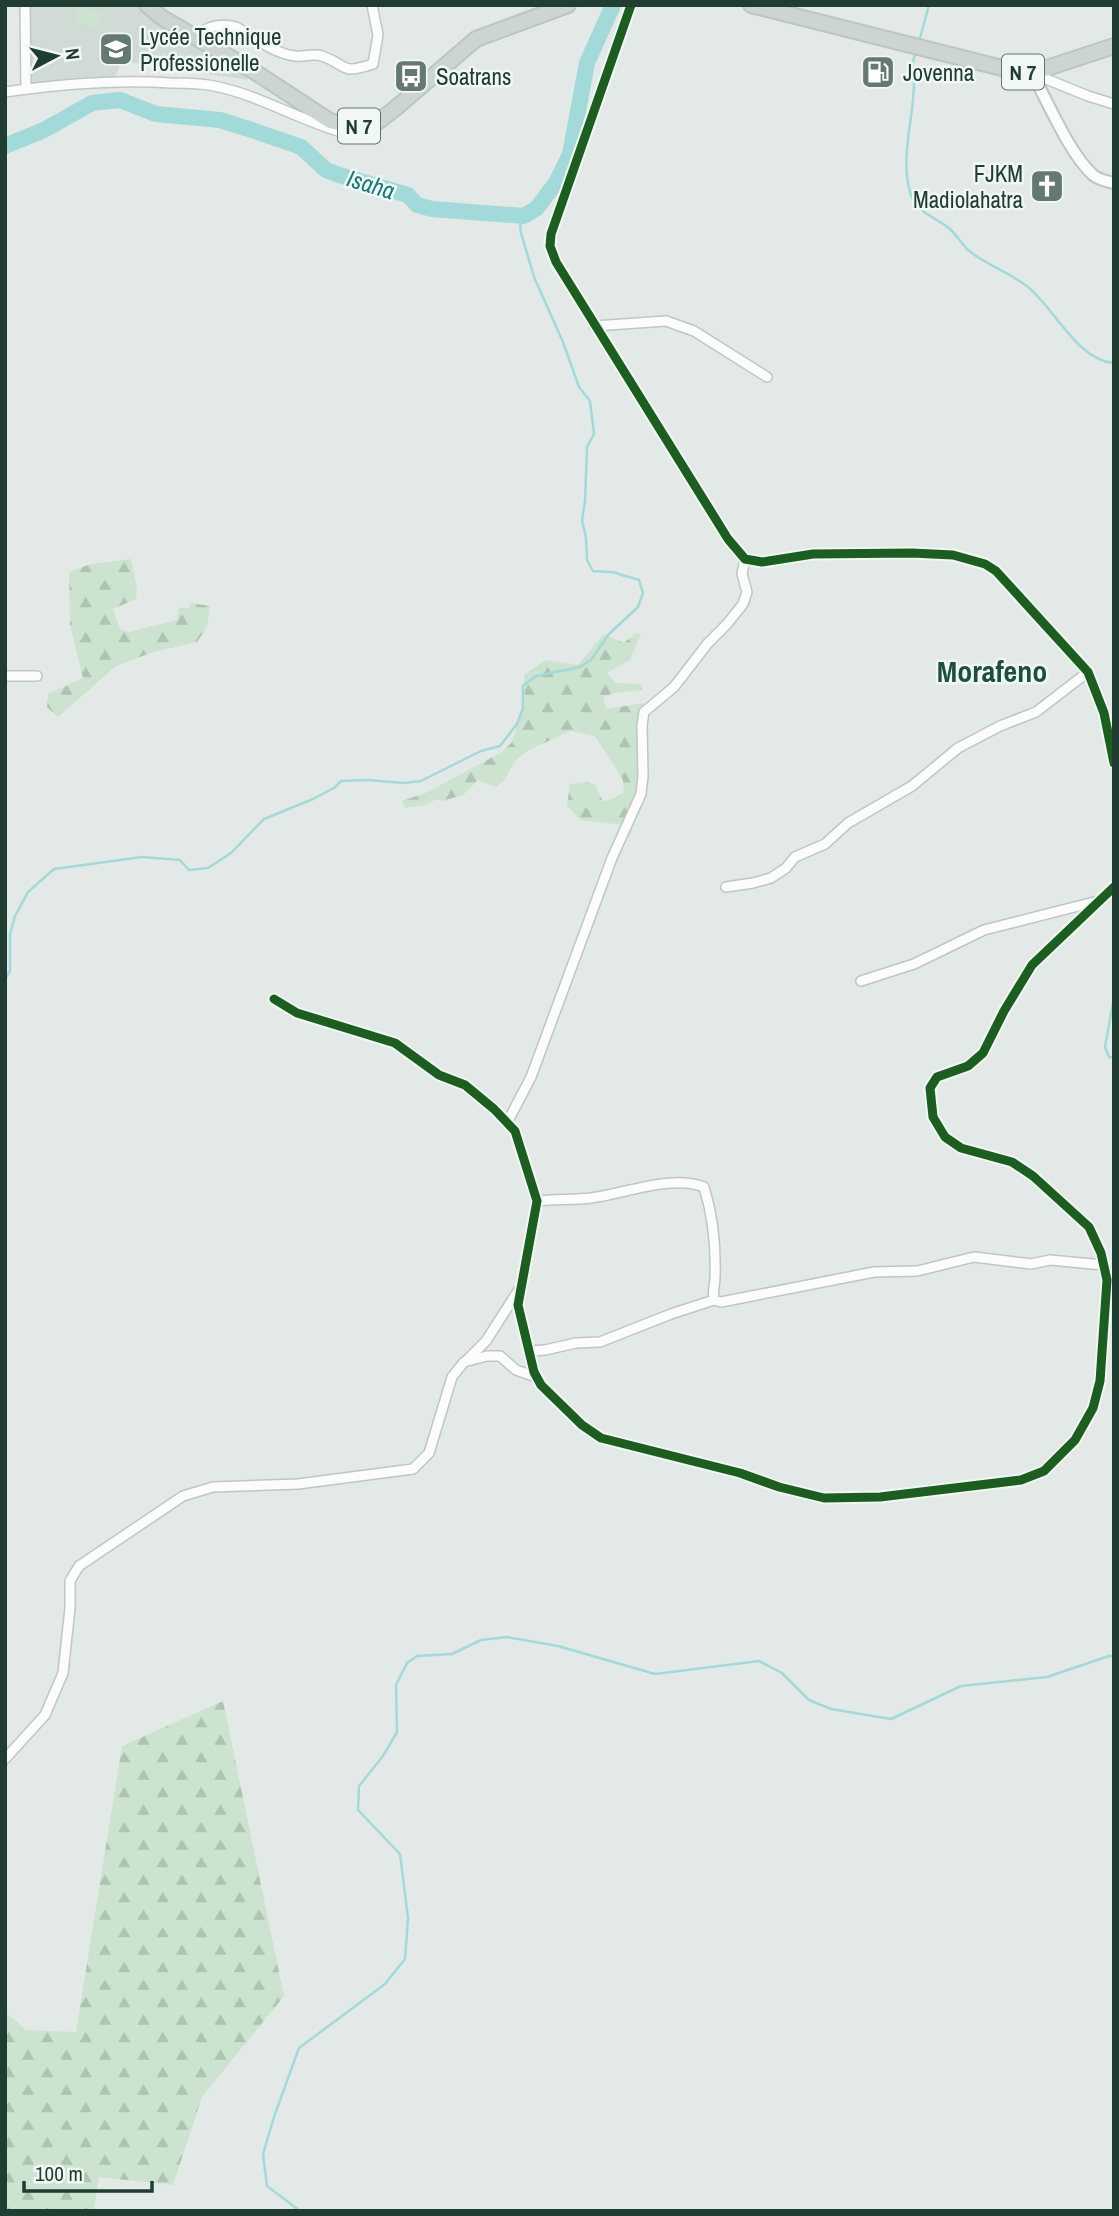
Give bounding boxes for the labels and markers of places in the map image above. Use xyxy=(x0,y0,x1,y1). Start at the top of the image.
place label: Lycée Technique Professionelle xyxy=(140,21,282,78)
school or university icon: Lycée Technique Professionelle xyxy=(97,30,135,68)
fuel station icon: Jovenna xyxy=(859,53,897,91)
bus stop icon: Soatrans xyxy=(392,57,430,95)
place label: Jovenna xyxy=(903,57,975,88)
place label: Soatrans xyxy=(436,61,512,92)
place label: FJKM Madiolahatra xyxy=(913,158,1024,215)
church icon: FJKM Madiolahatra xyxy=(1028,167,1066,205)

